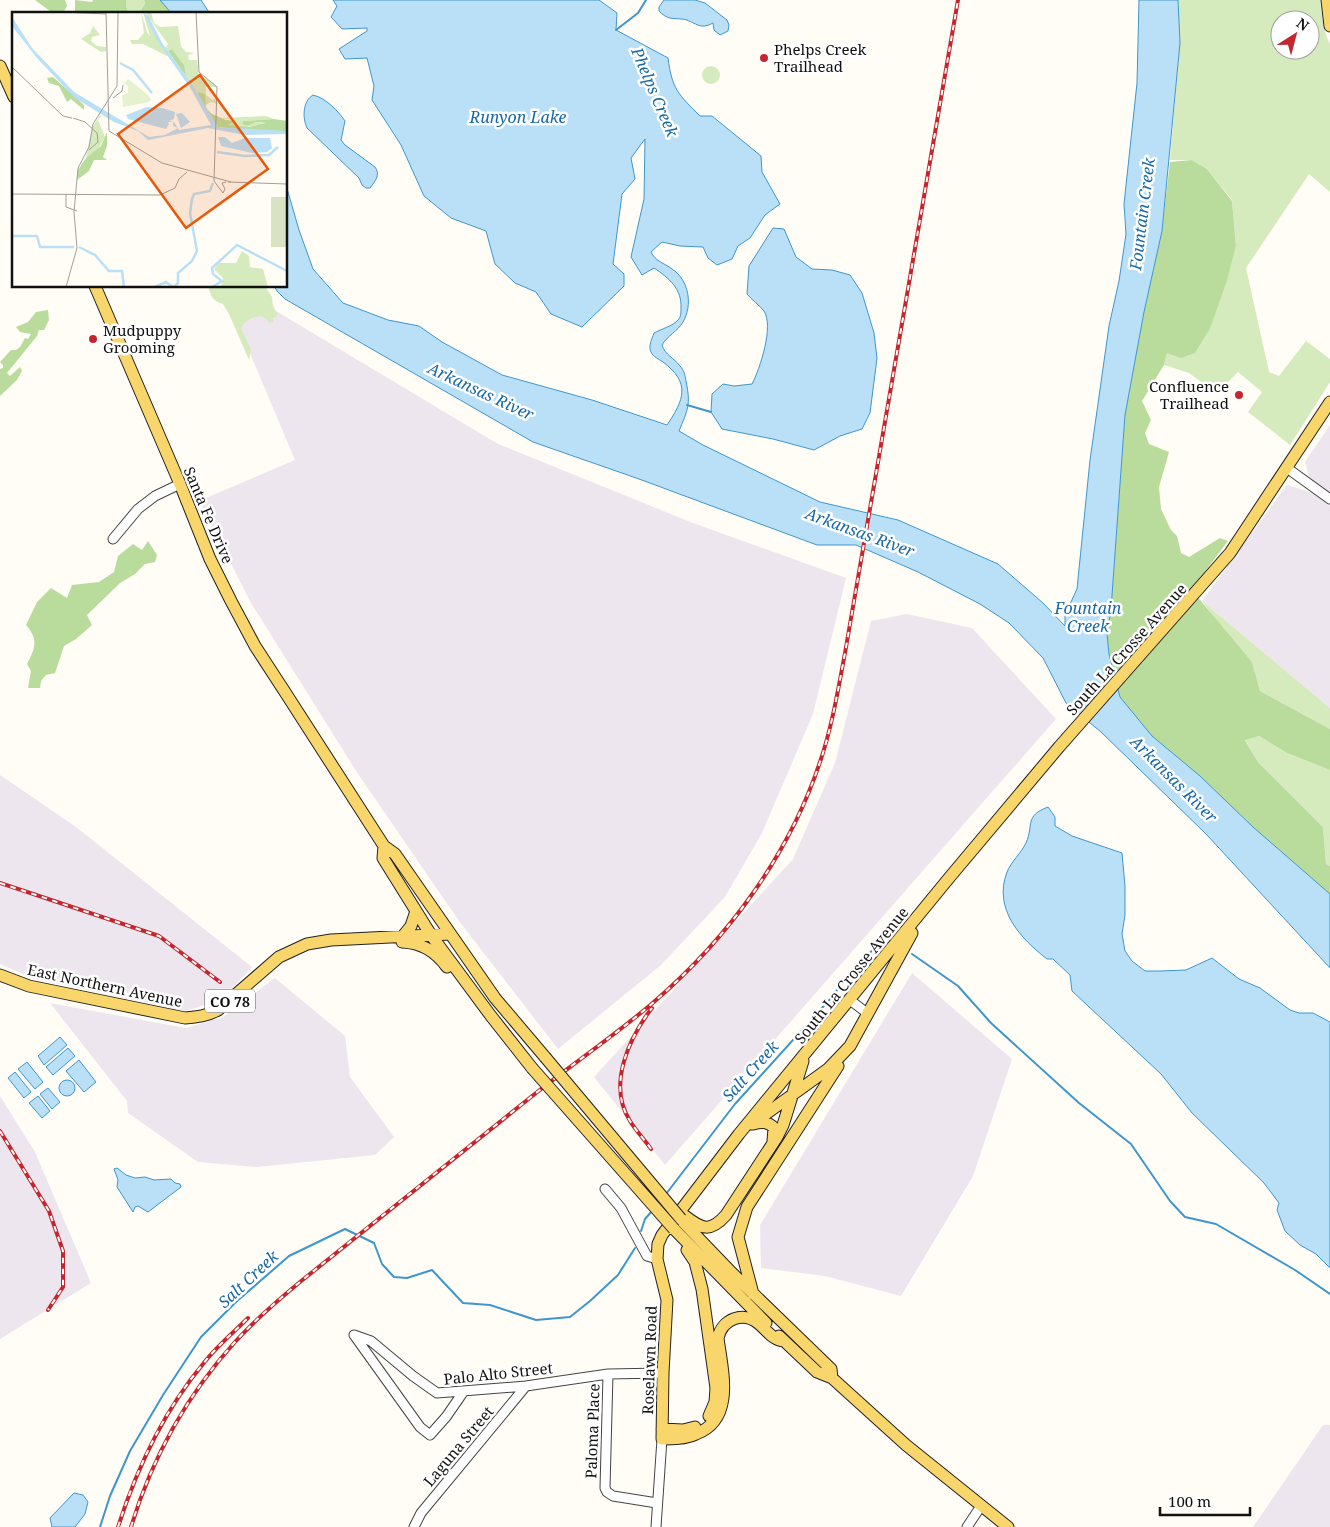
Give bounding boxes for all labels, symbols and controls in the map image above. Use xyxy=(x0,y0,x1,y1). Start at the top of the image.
north arrow xyxy=(1270,10,1320,60)
inset map xyxy=(12,12,288,288)
text: N xyxy=(1293,13,1313,35)
place label: Phelps Creek Trailhead xyxy=(774,39,866,76)
water label: Phelps Creek xyxy=(626,43,684,141)
marker: Phelps Creek Trailhead xyxy=(758,52,770,64)
water label: Runyon Lake xyxy=(469,106,566,128)
water label: Fountain Creek xyxy=(1124,156,1160,272)
place label: Mudpuppy Grooming xyxy=(103,320,182,357)
marker: Mudpuppy Grooming xyxy=(87,333,99,345)
water label: Arkansas River xyxy=(424,356,538,425)
place label: Confluence Trailhead xyxy=(1149,376,1229,413)
marker: Confluence Trailhead xyxy=(1233,389,1245,401)
street label: Santa Fe Drive xyxy=(180,463,238,567)
water label: Arkansas River xyxy=(802,502,918,562)
street label: South La Crosse Avenue xyxy=(1061,579,1191,719)
water label: Fountain Creek xyxy=(1054,597,1122,637)
water label: Arkansas River xyxy=(1125,730,1223,828)
street label: South La Crosse Avenue xyxy=(790,902,912,1048)
street label: East Northern Avenue xyxy=(26,959,184,1011)
road number: CO 78 xyxy=(205,989,255,1012)
water label: Salt Creek xyxy=(717,1035,784,1106)
water label: Salt Creek xyxy=(213,1245,284,1313)
street label: Roselawn Road xyxy=(637,1305,661,1415)
street label: Palo Alto Street xyxy=(442,1357,554,1389)
street label: Paloma Place xyxy=(580,1383,604,1479)
street label: Laguna Street xyxy=(418,1402,498,1490)
scale bar xyxy=(1160,1484,1250,1516)
text: 100 m xyxy=(1168,1491,1211,1511)

